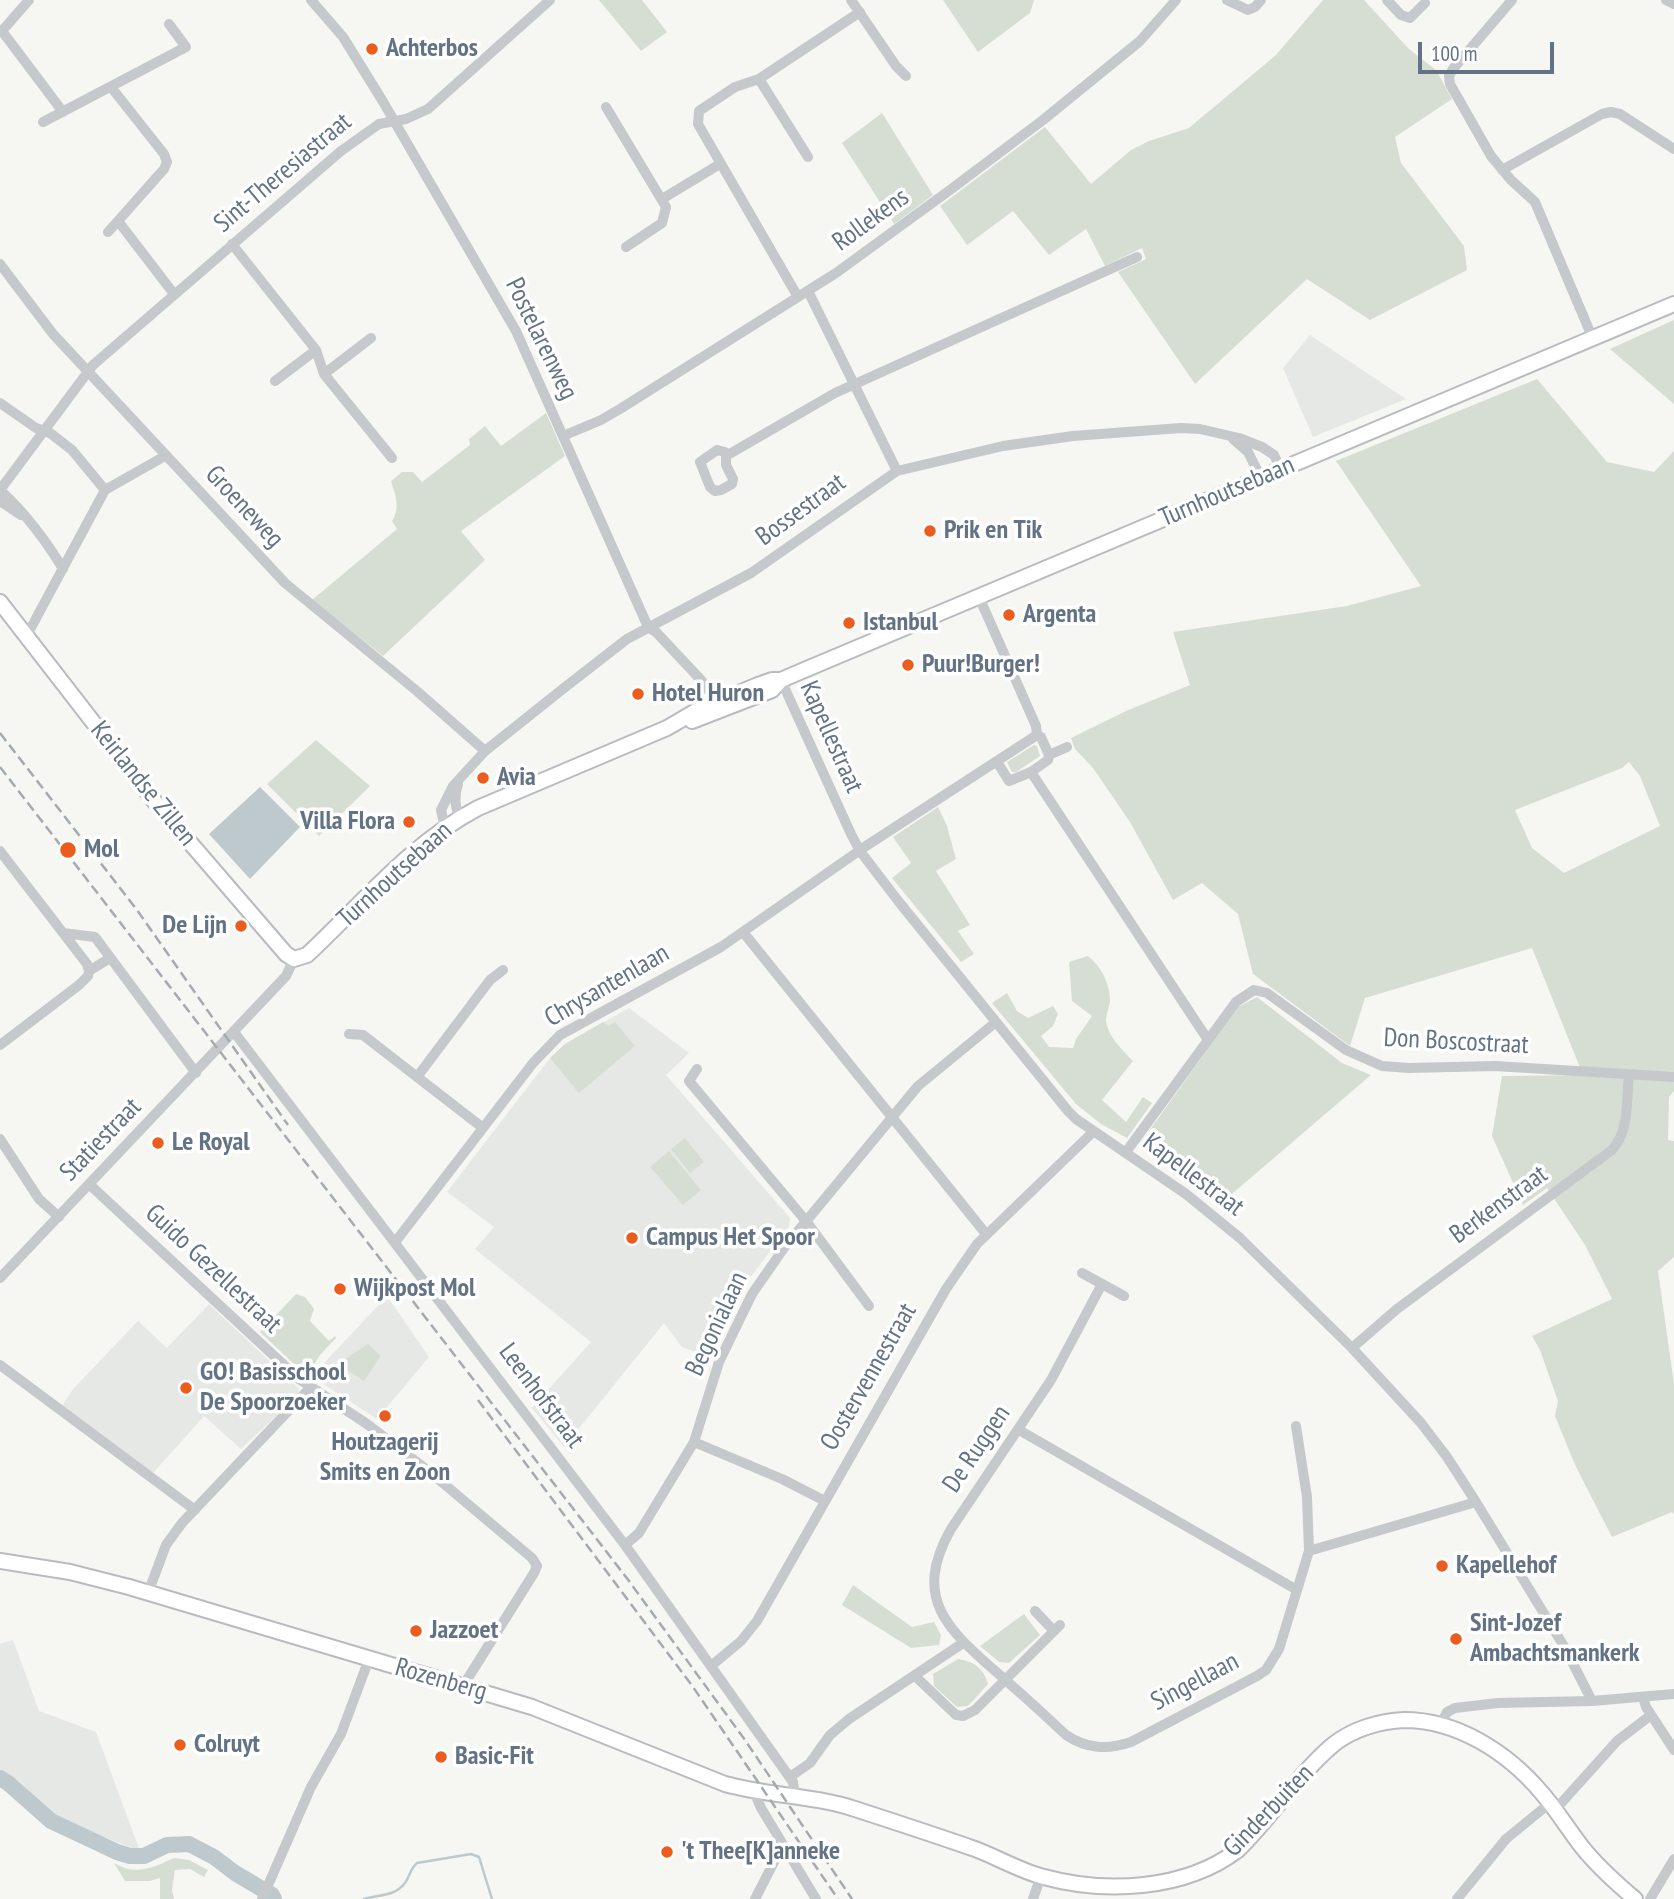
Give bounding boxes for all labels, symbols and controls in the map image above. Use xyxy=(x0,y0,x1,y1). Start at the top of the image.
scale bar xyxy=(1422,28,1558,72)
place label: Achterbos xyxy=(386,33,478,65)
text: 100 m xyxy=(1431,40,1477,67)
marker: Achterbos xyxy=(364,41,380,57)
street label: Sint-Theresiastraat xyxy=(208,107,358,239)
street label: Rollekens xyxy=(827,182,915,258)
street label: Postelarenweg xyxy=(498,273,584,405)
street label: Turnhoutsebaan xyxy=(1155,450,1299,534)
street label: Groeneweg xyxy=(198,460,290,554)
street label: Bossestraat xyxy=(750,467,852,553)
place label: Prik en Tik xyxy=(944,515,1042,547)
marker: Prik en Tik xyxy=(922,523,938,539)
place label: Argenta xyxy=(1023,599,1096,631)
place label: Istanbul xyxy=(863,607,938,639)
marker: Argenta xyxy=(1001,607,1017,623)
marker: Istanbul xyxy=(841,615,857,631)
place label: Puur!Burger! xyxy=(922,649,1040,681)
marker: Puur!Burger! xyxy=(900,657,916,673)
street label: Kapellestraat xyxy=(793,676,869,798)
place label: Hotel Huron xyxy=(652,678,764,710)
marker: Hotel Huron xyxy=(630,686,646,702)
street label: Keirlandse Zillen xyxy=(83,716,203,852)
place label: Avia xyxy=(497,762,536,794)
marker: Avia xyxy=(475,770,491,786)
place label: Villa Flora xyxy=(300,806,395,838)
marker: Villa Flora xyxy=(401,814,417,830)
street label: Turnhoutsebaan xyxy=(331,815,459,935)
place label: Mol xyxy=(84,834,119,866)
marker: Mol xyxy=(58,840,78,860)
place label: De Lijn xyxy=(162,910,227,942)
marker: De Lijn xyxy=(233,918,249,934)
street label: Chrysantenlaan xyxy=(539,938,675,1034)
street label: Don Boscostraat xyxy=(1383,1023,1529,1061)
street label: Statiestraat xyxy=(54,1092,148,1188)
place label: Le Royal xyxy=(172,1127,250,1159)
street label: Kapellestraat xyxy=(1136,1127,1250,1223)
marker: Le Royal xyxy=(150,1135,166,1151)
street label: Berkenstraat xyxy=(1444,1159,1554,1251)
street label: Guido Gezellestraat xyxy=(138,1198,288,1340)
place label: Campus Het Spoor xyxy=(646,1222,815,1254)
marker: Campus Het Spoor xyxy=(624,1230,640,1246)
street label: Begonialaan xyxy=(679,1267,755,1381)
place label: Wijkpost Mol xyxy=(354,1273,475,1305)
marker: Wijkpost Mol xyxy=(332,1281,348,1297)
street label: Oostervennestraat xyxy=(814,1298,924,1456)
street label: Leenhofstraat xyxy=(492,1338,590,1454)
place label: GO! Basisschool De Spoorzoeker xyxy=(200,1357,346,1418)
marker: GO! Basisschool De Spoorzoeker xyxy=(178,1380,194,1396)
street label: De Ruggen xyxy=(937,1400,1017,1498)
marker: Houtzagerij Smits en Zoon xyxy=(377,1408,393,1424)
place label: Houtzagerij Smits en Zoon xyxy=(320,1427,450,1488)
place label: Kapellehof xyxy=(1456,1550,1556,1582)
marker: Kapellehof xyxy=(1434,1558,1450,1574)
place label: Sint-Jozef Ambachtsmankerk xyxy=(1470,1608,1640,1670)
place label: Jazzoet xyxy=(430,1615,498,1647)
marker: Jazzoet xyxy=(408,1623,424,1639)
marker: Sint-Jozef Ambachtsmankerk xyxy=(1448,1631,1464,1647)
street label: Singellaan xyxy=(1146,1646,1244,1718)
street label: Rozenberg xyxy=(392,1652,490,1708)
place label: Colruyt xyxy=(194,1729,260,1761)
marker: Colruyt xyxy=(172,1737,188,1753)
place label: Basic-Fit xyxy=(455,1741,534,1773)
marker: Basic-Fit xyxy=(433,1749,449,1765)
street label: Ginderbuiten xyxy=(1217,1758,1321,1864)
place label: 't Thee[K]anneke xyxy=(681,1836,840,1868)
marker: 't Thee[K]anneke xyxy=(659,1844,675,1860)

